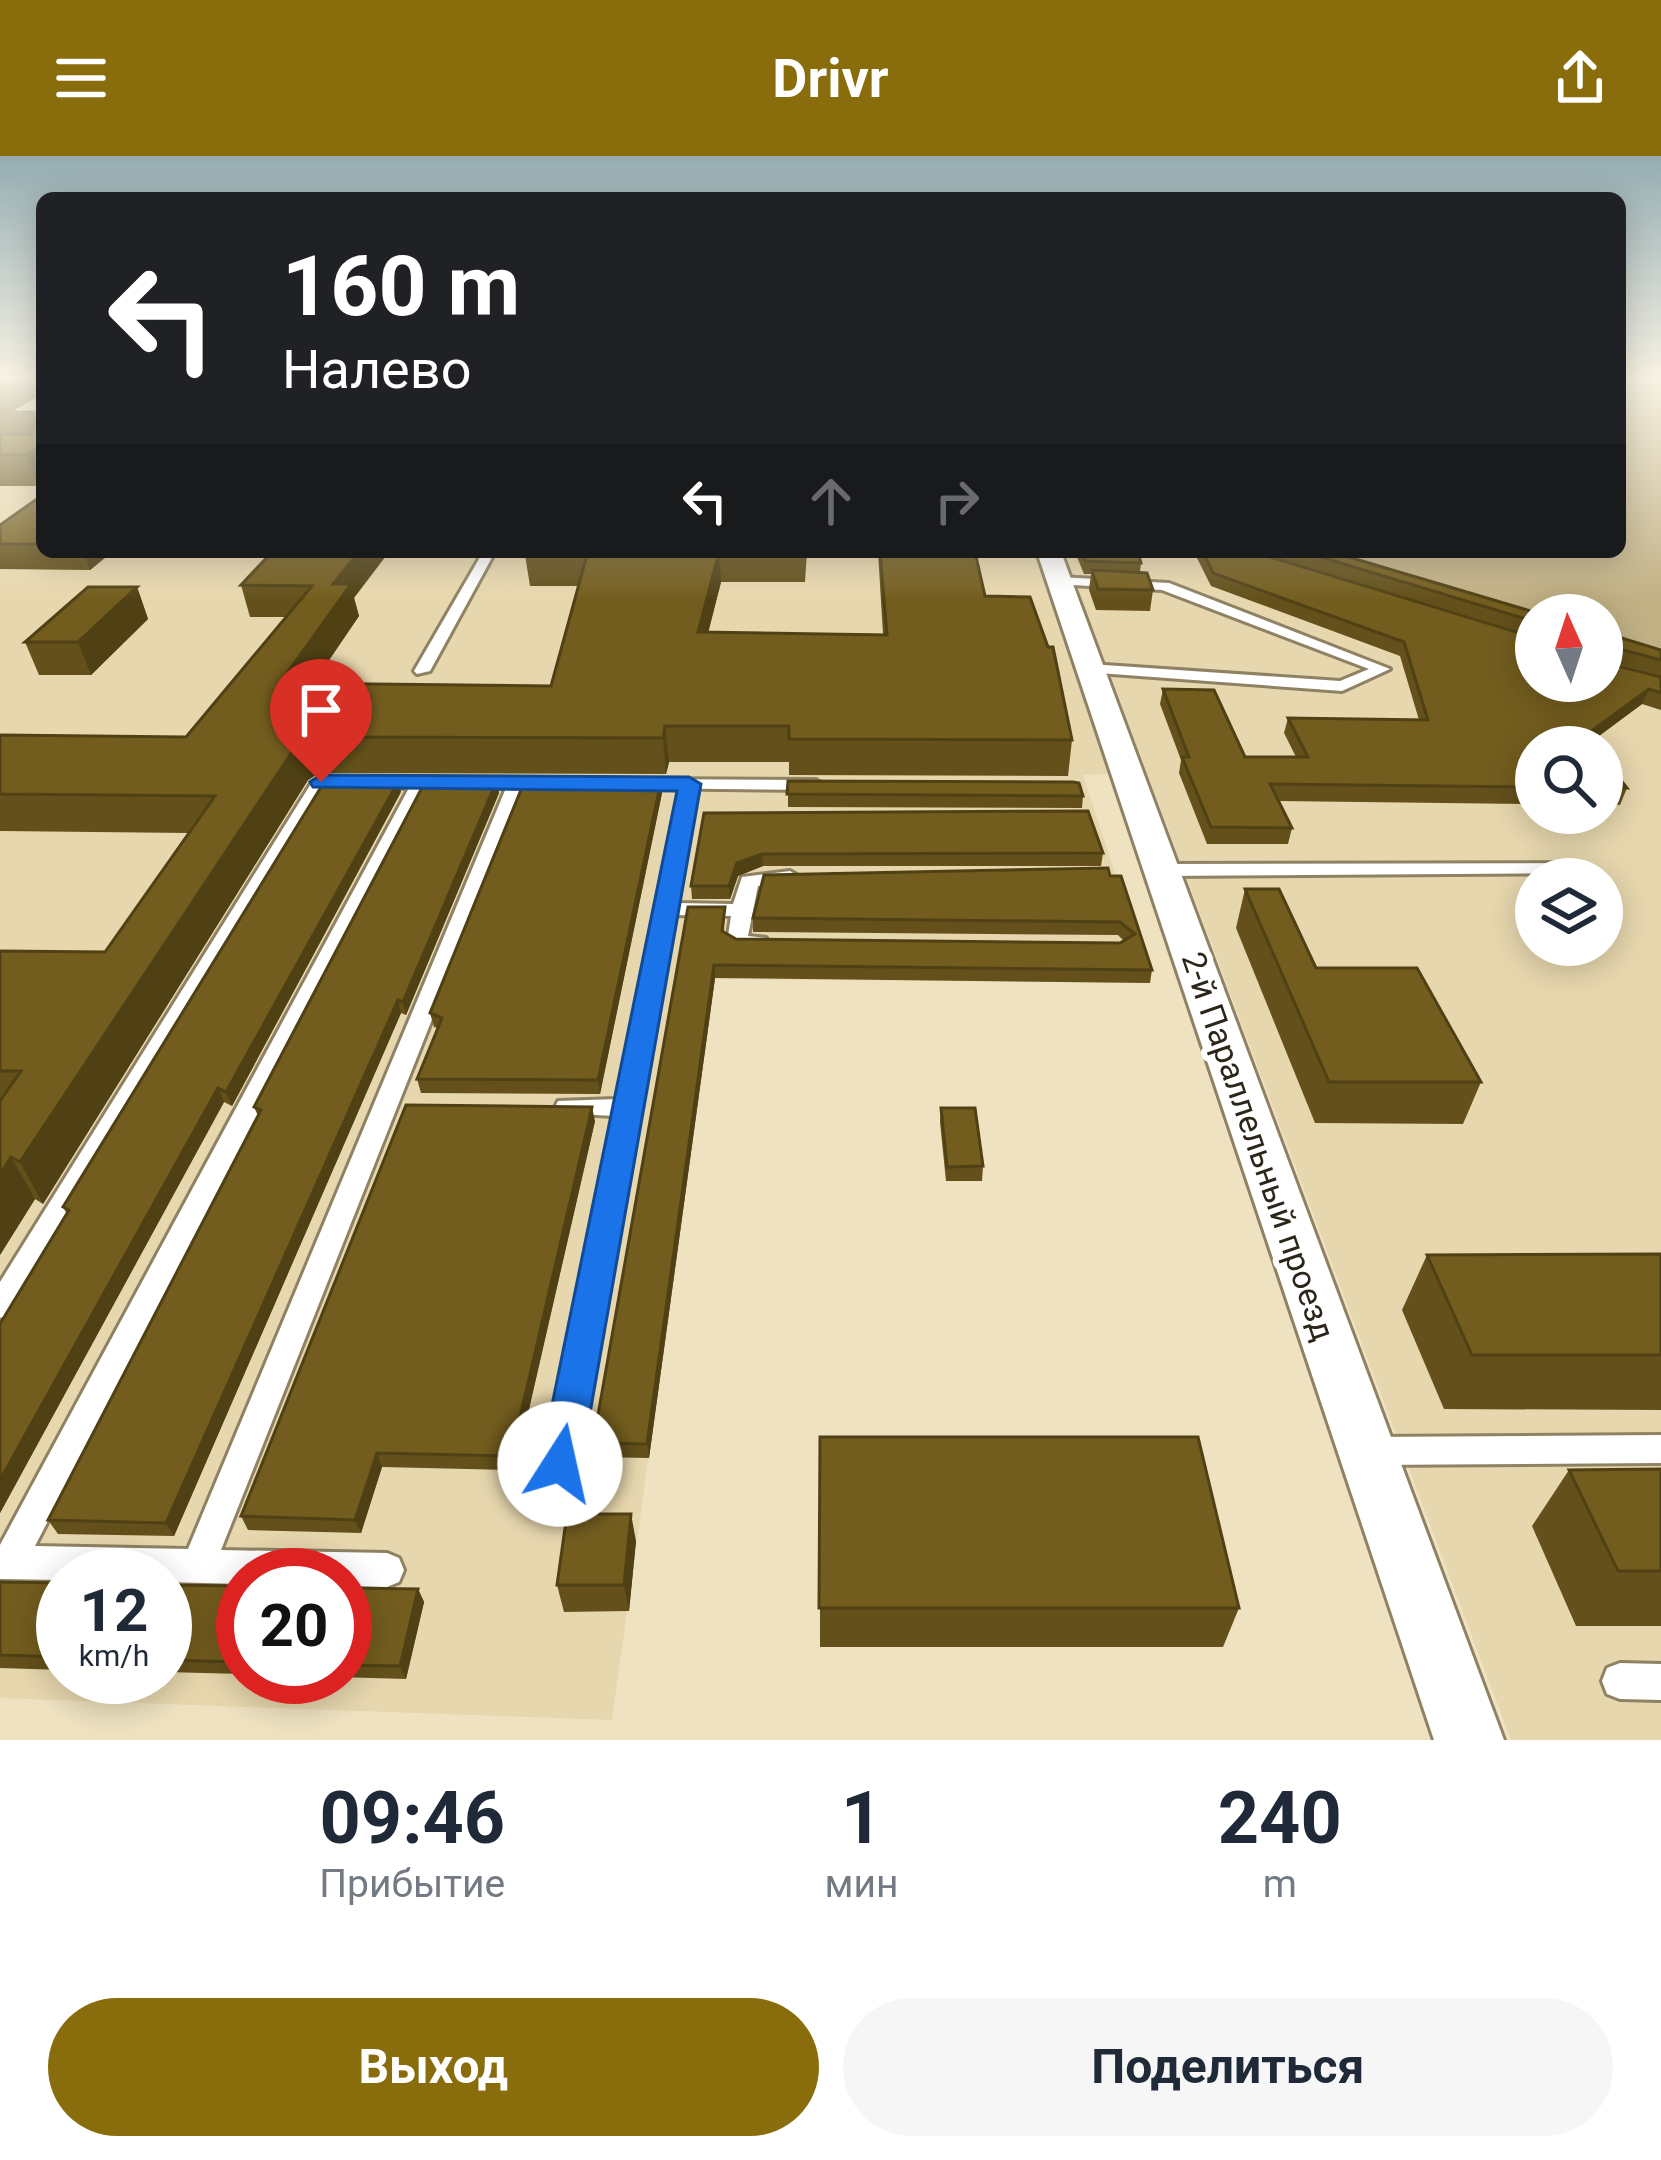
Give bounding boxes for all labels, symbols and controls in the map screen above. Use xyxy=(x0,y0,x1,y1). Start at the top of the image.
icon: menu xyxy=(48,45,114,111)
icon: share xyxy=(1547,45,1613,111)
text: Drivr xyxy=(772,47,889,110)
text: 160 m xyxy=(282,237,520,336)
icon: left xyxy=(84,240,240,396)
text: Налево xyxy=(282,338,471,401)
icon: left xyxy=(672,468,738,534)
icon: ahead xyxy=(798,468,864,534)
icon: right xyxy=(924,468,990,534)
north arrow xyxy=(1515,594,1623,702)
map controls xyxy=(1515,594,1623,966)
pin xyxy=(270,659,372,782)
icon: arrive xyxy=(288,677,354,743)
button: search xyxy=(1515,726,1623,834)
button: layers xyxy=(1515,858,1623,966)
street label: 2-й Параллельный проезд xyxy=(1174,947,1343,1345)
position arrow xyxy=(497,1401,623,1527)
speed limit sign: 20 xyxy=(216,1548,372,1704)
text: 12 xyxy=(80,1575,148,1646)
text: km/h xyxy=(79,1638,149,1673)
text: 09:46 xyxy=(320,1776,505,1861)
text: 1 xyxy=(841,1776,882,1861)
text: 240 xyxy=(1218,1776,1342,1861)
text: Прибытие xyxy=(319,1861,505,1907)
text: мин xyxy=(825,1861,899,1907)
text: m xyxy=(1263,1861,1297,1907)
button: Выход xyxy=(48,1998,819,2136)
button: Поделиться xyxy=(843,1998,1613,2136)

